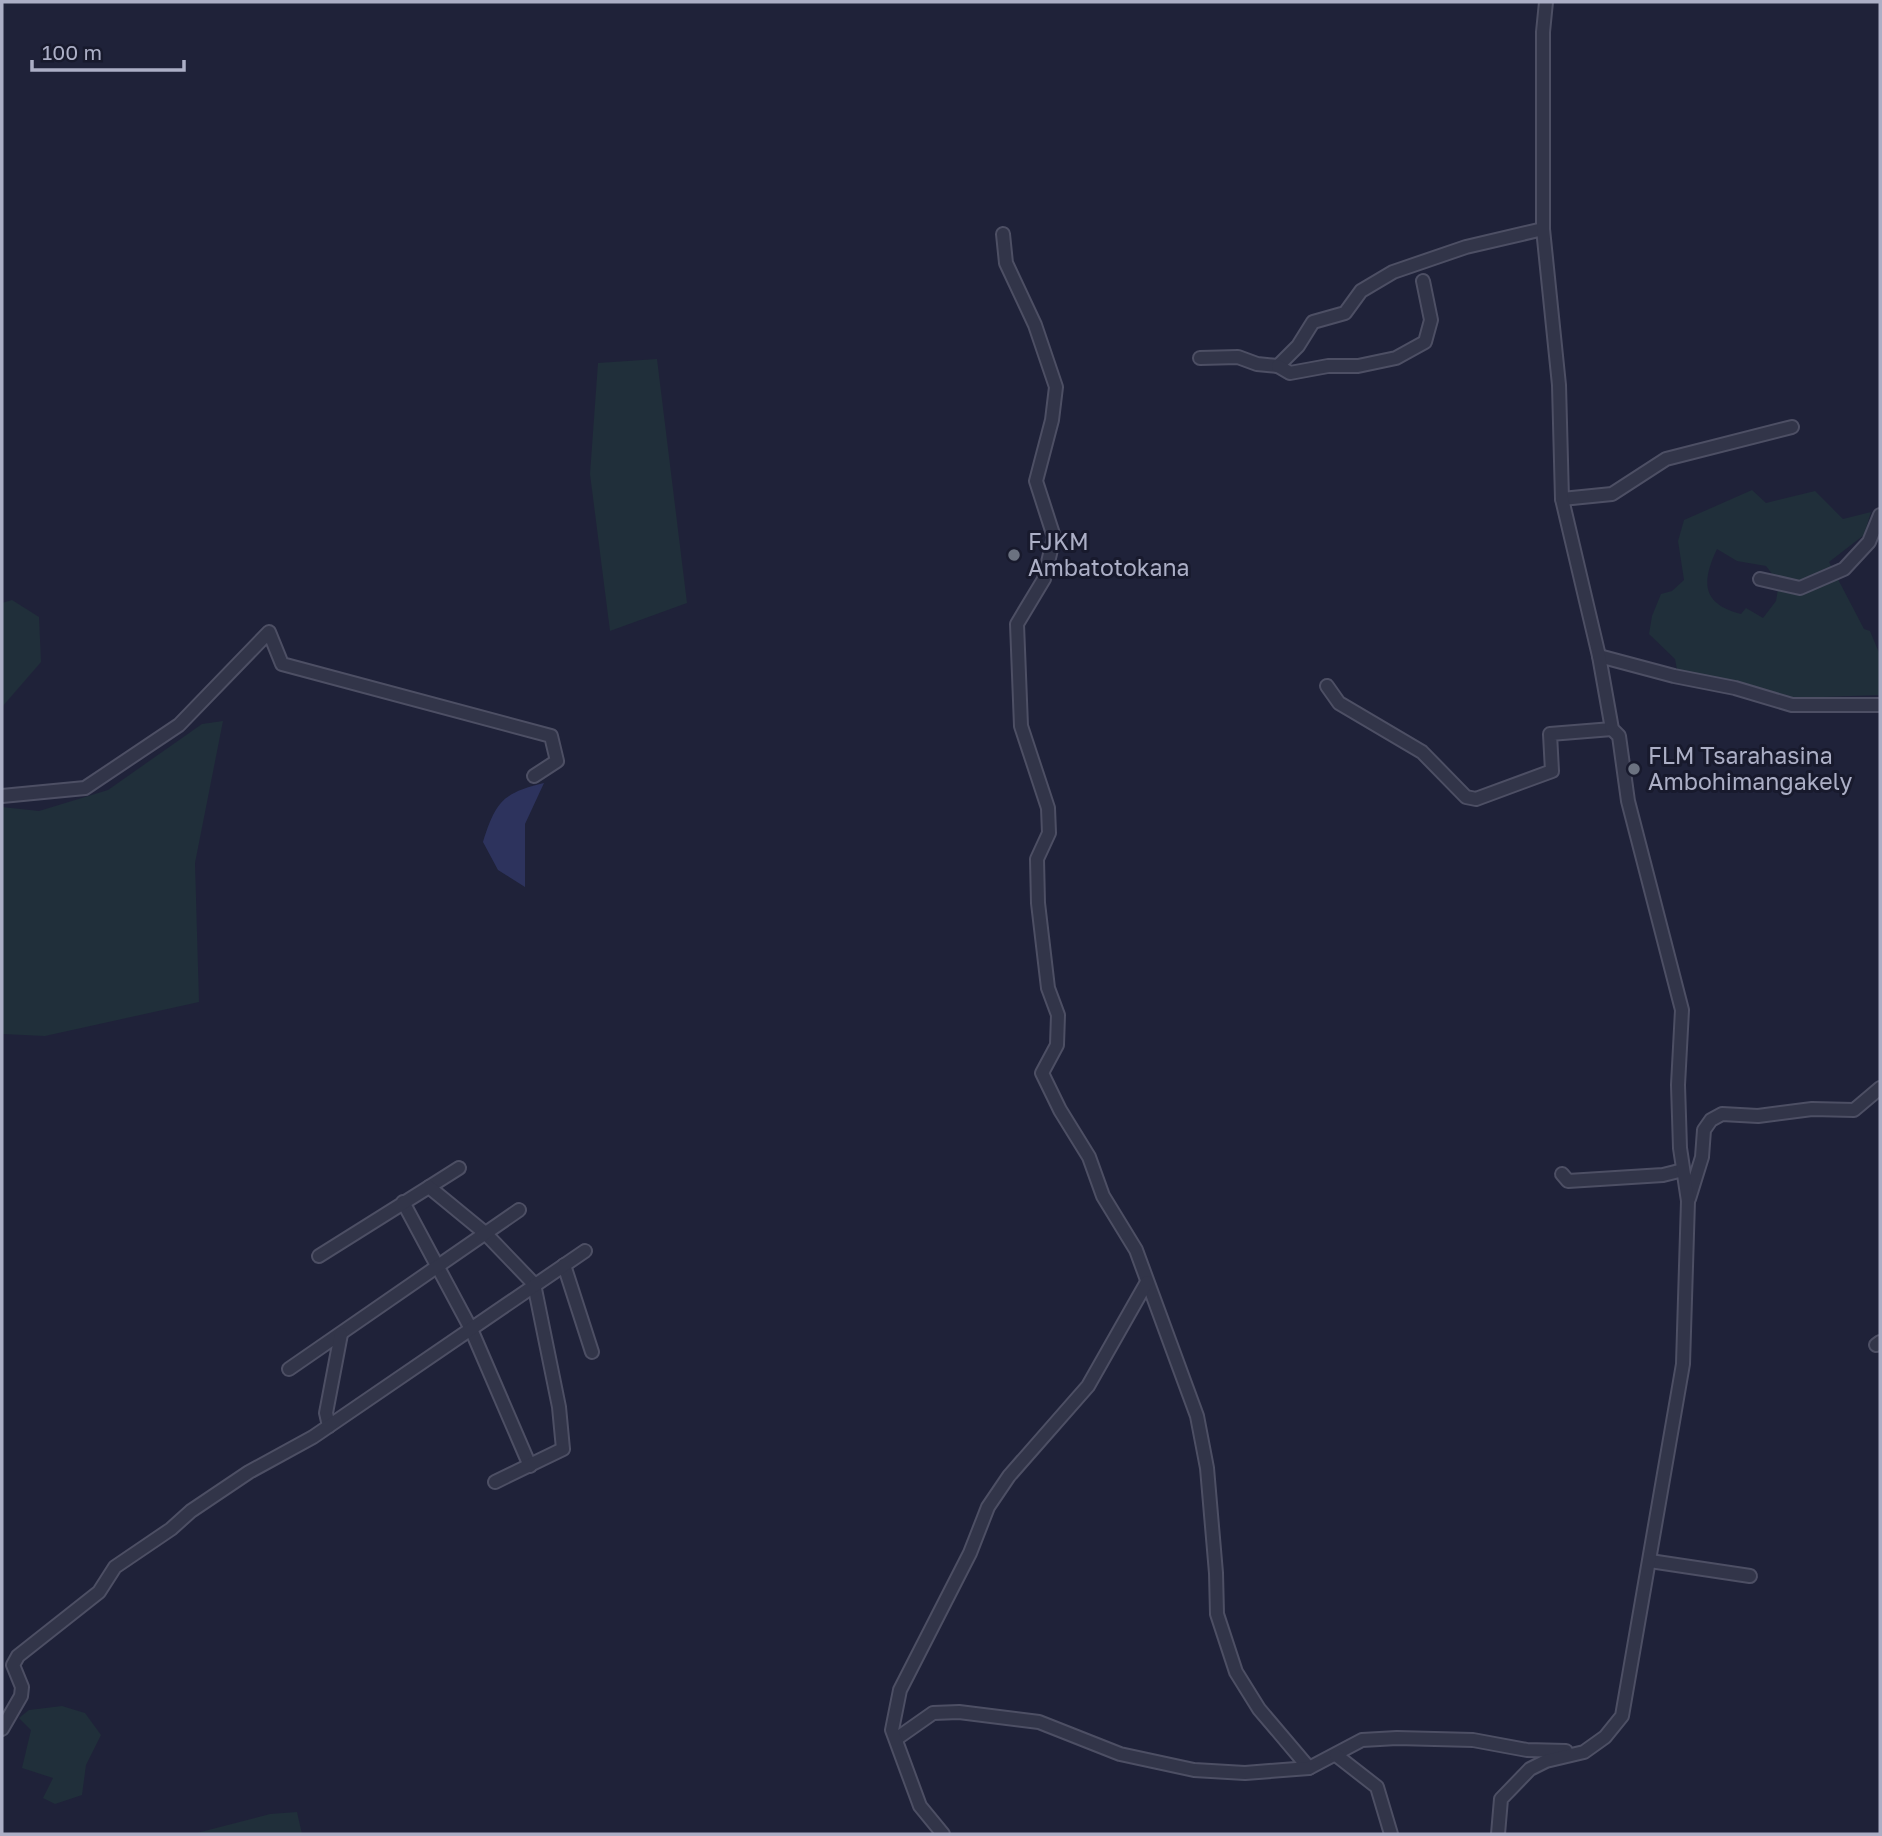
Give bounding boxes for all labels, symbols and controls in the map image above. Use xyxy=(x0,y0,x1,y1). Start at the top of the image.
scale bar xyxy=(32,28,184,72)
text: 100 m xyxy=(42,39,102,65)
place label: FJKM Ambatotokana xyxy=(1028,527,1190,581)
marker: FJKM Ambatotokana xyxy=(1006,547,1022,563)
place label: FLM Tsarahasina Ambohimangakely xyxy=(1648,741,1852,795)
marker: FLM Tsarahasina Ambohimangakely xyxy=(1626,761,1642,777)

